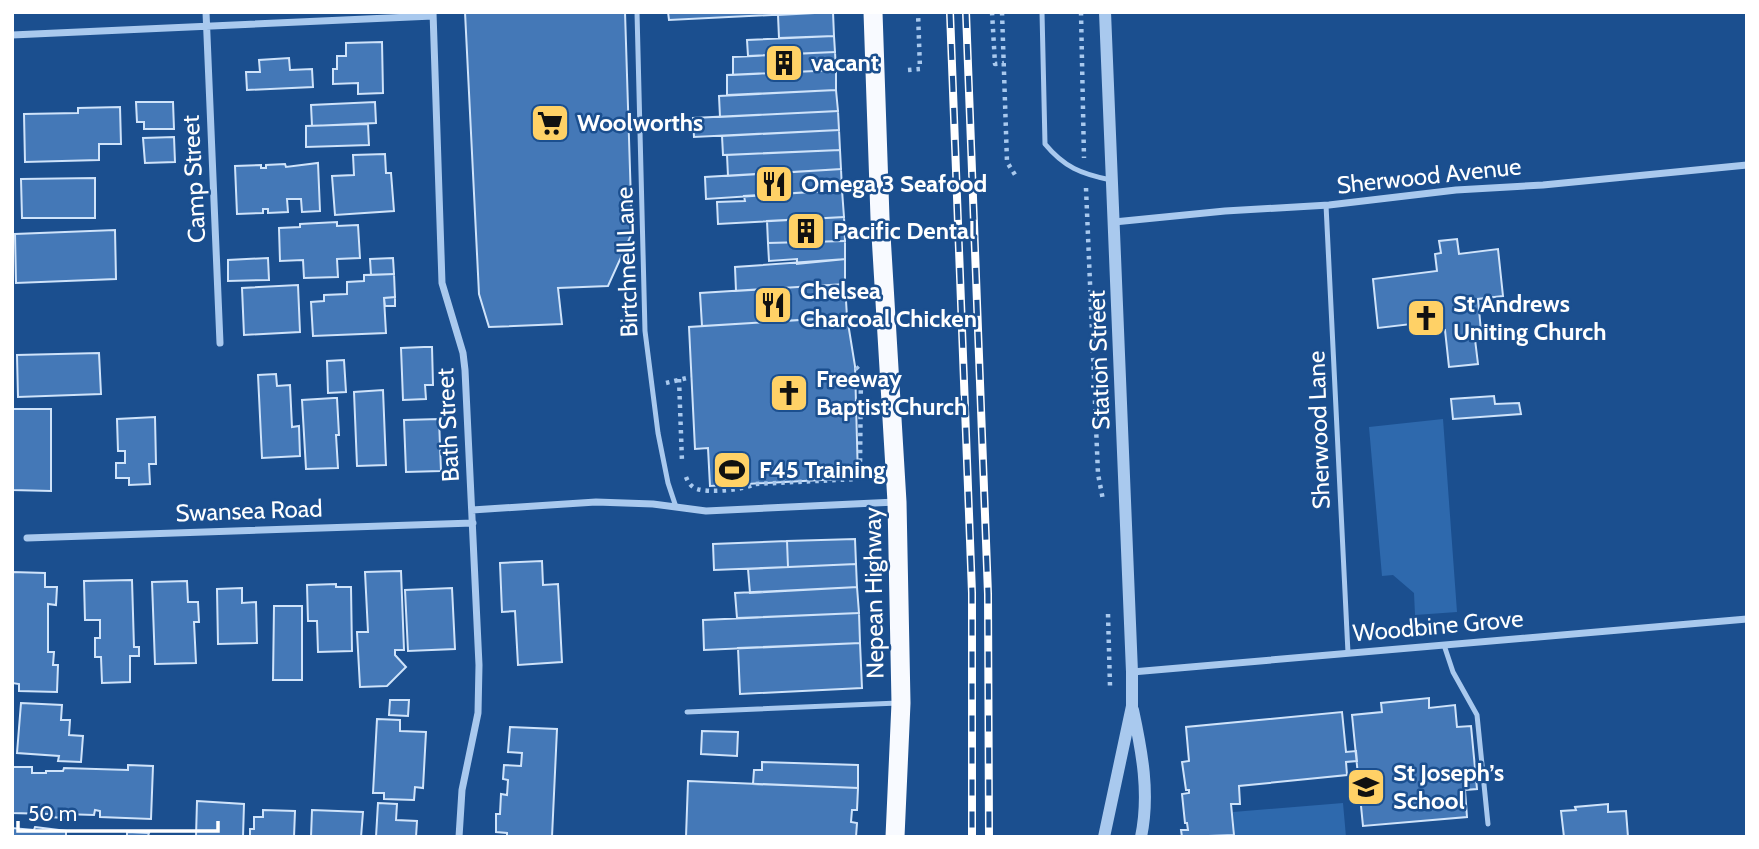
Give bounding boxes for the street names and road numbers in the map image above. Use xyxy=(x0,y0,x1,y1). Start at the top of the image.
street label: Camp Street xyxy=(176,114,211,244)
street label: Sherwood Avenue xyxy=(1335,151,1523,200)
street label: Birtchnell Lane xyxy=(609,186,644,338)
street label: Station Street xyxy=(1082,290,1115,430)
street label: Sherwood Lane xyxy=(1301,350,1336,510)
street label: Bath Street xyxy=(430,367,465,483)
street label: Swansea Road xyxy=(175,493,323,528)
street label: Nepean Highway xyxy=(858,507,889,679)
street label: Woodbine Grove xyxy=(1351,604,1524,647)

